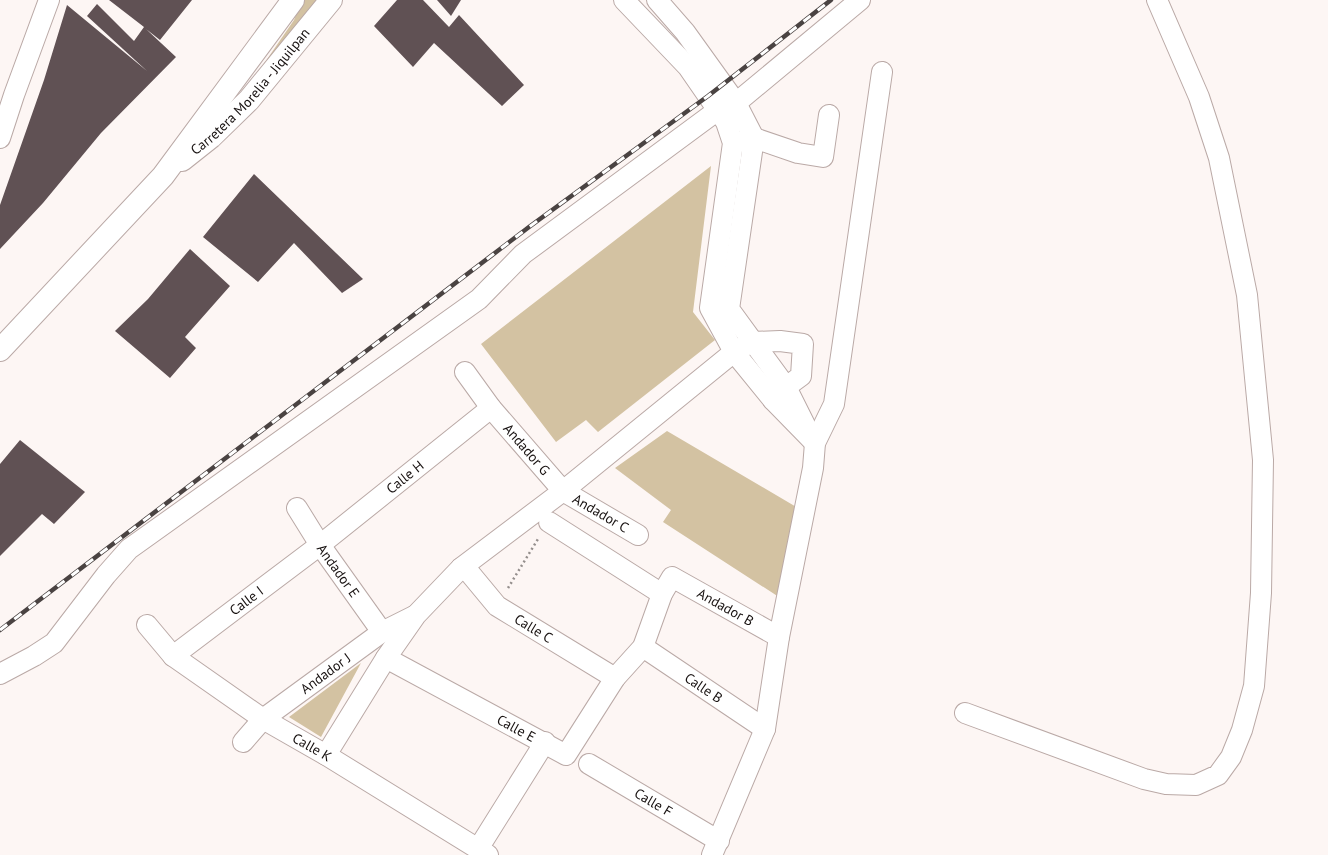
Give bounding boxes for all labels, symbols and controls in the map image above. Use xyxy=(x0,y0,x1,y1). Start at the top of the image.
street label: Carretera Morelia - Jiquilpan xyxy=(187,24,313,159)
street label: Andador G xyxy=(499,420,554,479)
street label: Calle H xyxy=(382,456,427,498)
street label: Andador C xyxy=(569,490,632,537)
street label: Andador E xyxy=(313,540,363,601)
street label: Calle I xyxy=(226,582,267,619)
street label: Andador B xyxy=(694,584,757,630)
street label: Calle C xyxy=(511,610,556,647)
street label: Andador J xyxy=(297,649,354,698)
street label: Calle B xyxy=(681,669,726,707)
street label: Calle E xyxy=(494,710,539,746)
street label: Calle K xyxy=(289,729,336,766)
street label: Calle F xyxy=(631,784,676,820)

